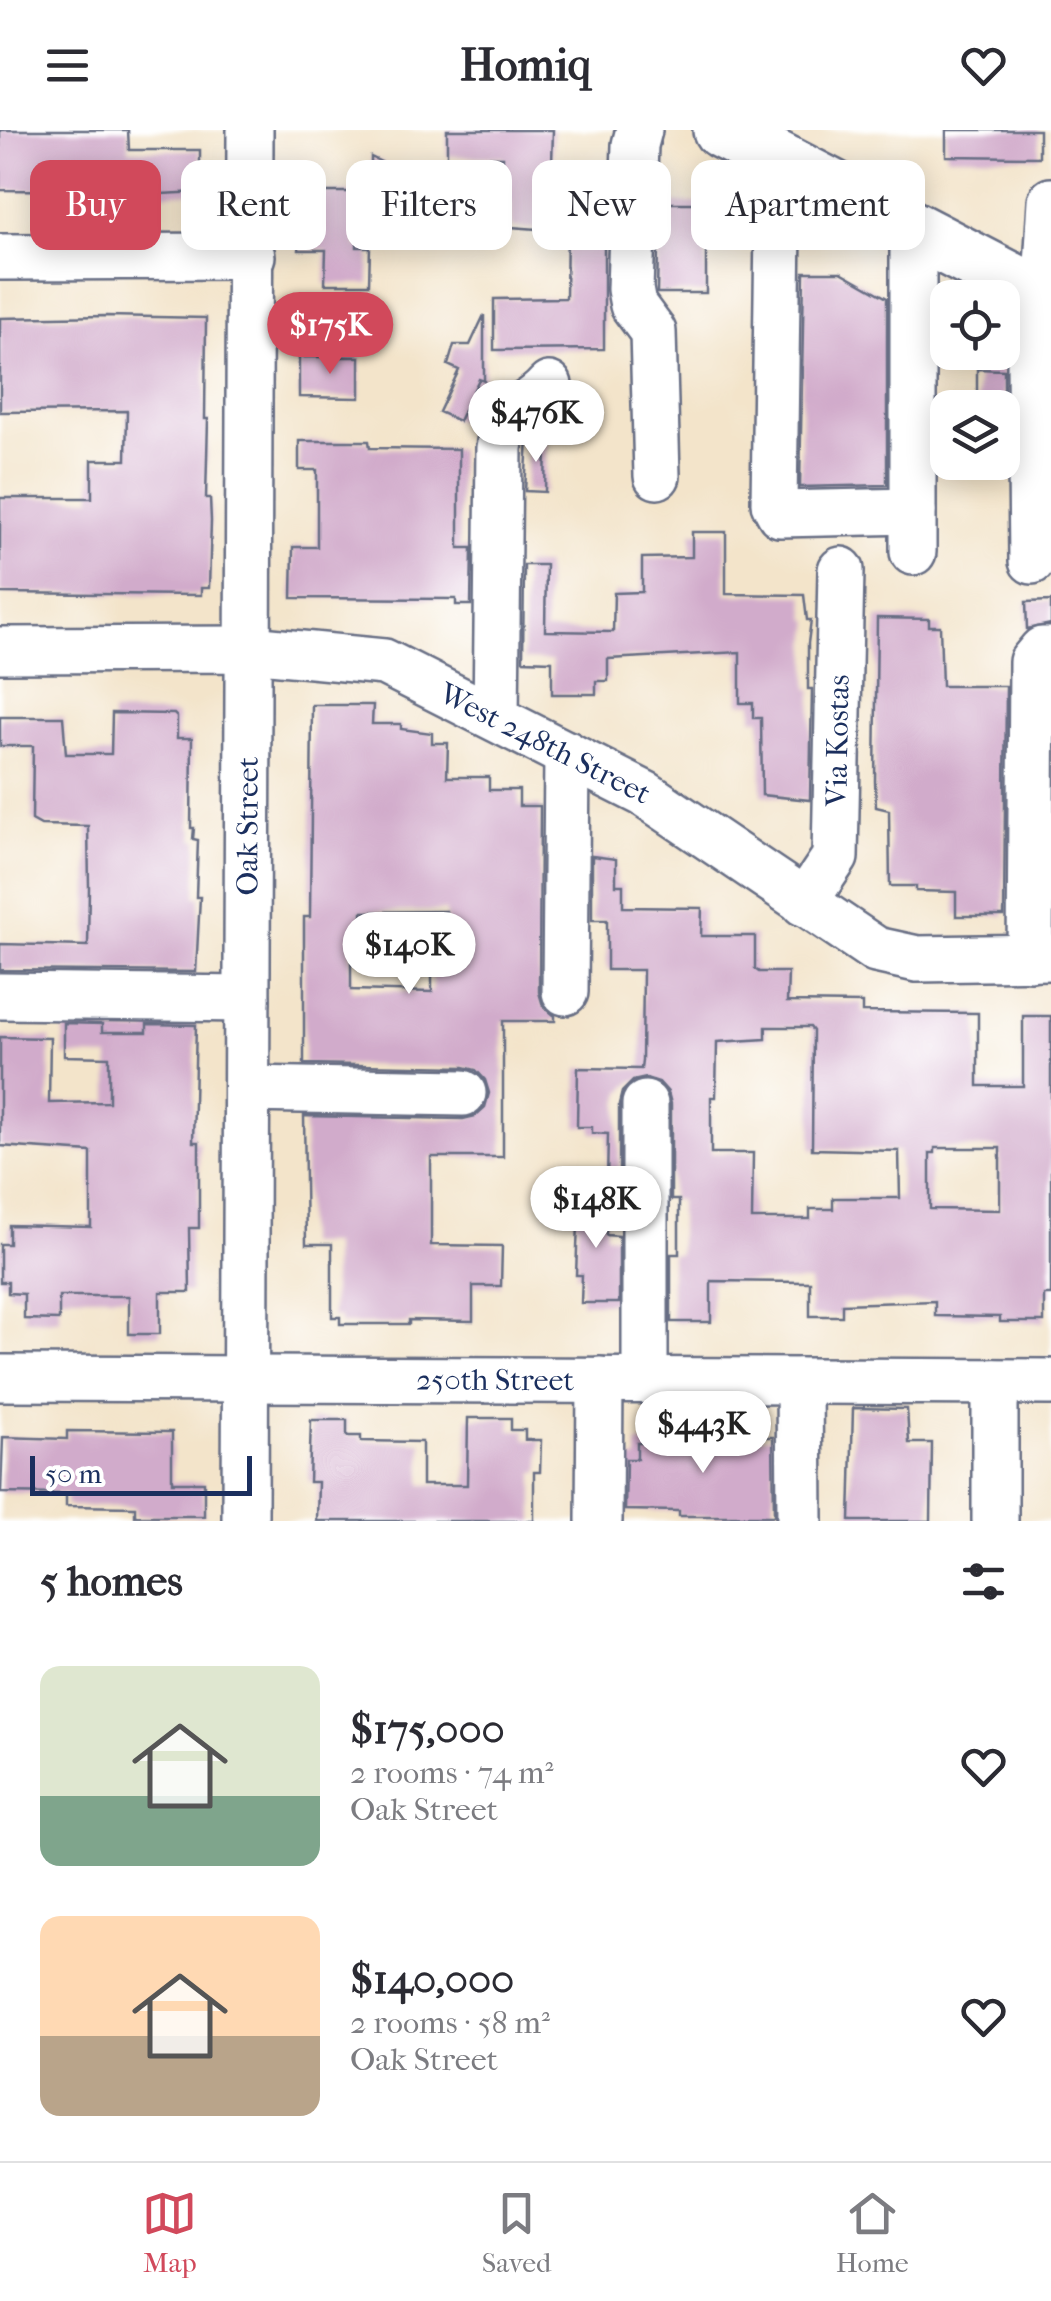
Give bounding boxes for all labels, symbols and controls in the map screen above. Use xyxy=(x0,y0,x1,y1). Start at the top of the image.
icon: menu xyxy=(40,38,95,93)
icon: heart xyxy=(956,38,1011,93)
text: Homiq xyxy=(460,39,591,92)
chip: Buy xyxy=(30,160,161,250)
chip: Rent xyxy=(181,160,326,250)
chip: Filters xyxy=(346,160,512,250)
chip: New xyxy=(532,160,671,250)
chip: Apartment xyxy=(691,160,925,250)
map controls xyxy=(930,280,1020,480)
button: locate xyxy=(930,280,1020,370)
pin: $175K xyxy=(260,292,400,377)
text: $175K xyxy=(289,306,371,343)
pin: $476K xyxy=(466,380,606,465)
button: layers xyxy=(930,390,1020,480)
text: $476K xyxy=(490,394,582,431)
street label: Via Kostas xyxy=(819,674,857,808)
street label: West 248th Street xyxy=(432,675,656,812)
street label: Oak Street xyxy=(230,756,266,895)
pin: $140K xyxy=(339,912,479,997)
text: $140K xyxy=(365,926,453,963)
pin: $148K xyxy=(526,1166,666,1251)
text: $148K xyxy=(552,1180,640,1217)
street label: 250th Street xyxy=(416,1363,574,1398)
pin: $443K xyxy=(633,1391,773,1476)
text: $443K xyxy=(657,1405,749,1442)
scale bar xyxy=(30,1451,252,1496)
text: 50 m xyxy=(45,1457,102,1490)
icon: filters xyxy=(956,1554,1011,1609)
text: 5 homes xyxy=(40,1557,183,1606)
text: $175,000 xyxy=(350,1705,505,1754)
icon: home xyxy=(120,1706,240,1826)
icon: heart xyxy=(956,1739,1011,1794)
text: 2 rooms · 74 m² xyxy=(350,1754,554,1791)
text: Oak Street xyxy=(350,1791,498,1828)
text: $140,000 xyxy=(350,1955,514,2004)
icon: home xyxy=(120,1956,240,2076)
icon: heart xyxy=(956,1989,1011,2044)
text: 2 rooms · 58 m² xyxy=(350,2004,550,2041)
text: Oak Street xyxy=(350,2041,498,2078)
tab: Map xyxy=(142,2186,197,2279)
tab: Saved xyxy=(482,2186,551,2279)
tab: Home xyxy=(836,2186,909,2279)

